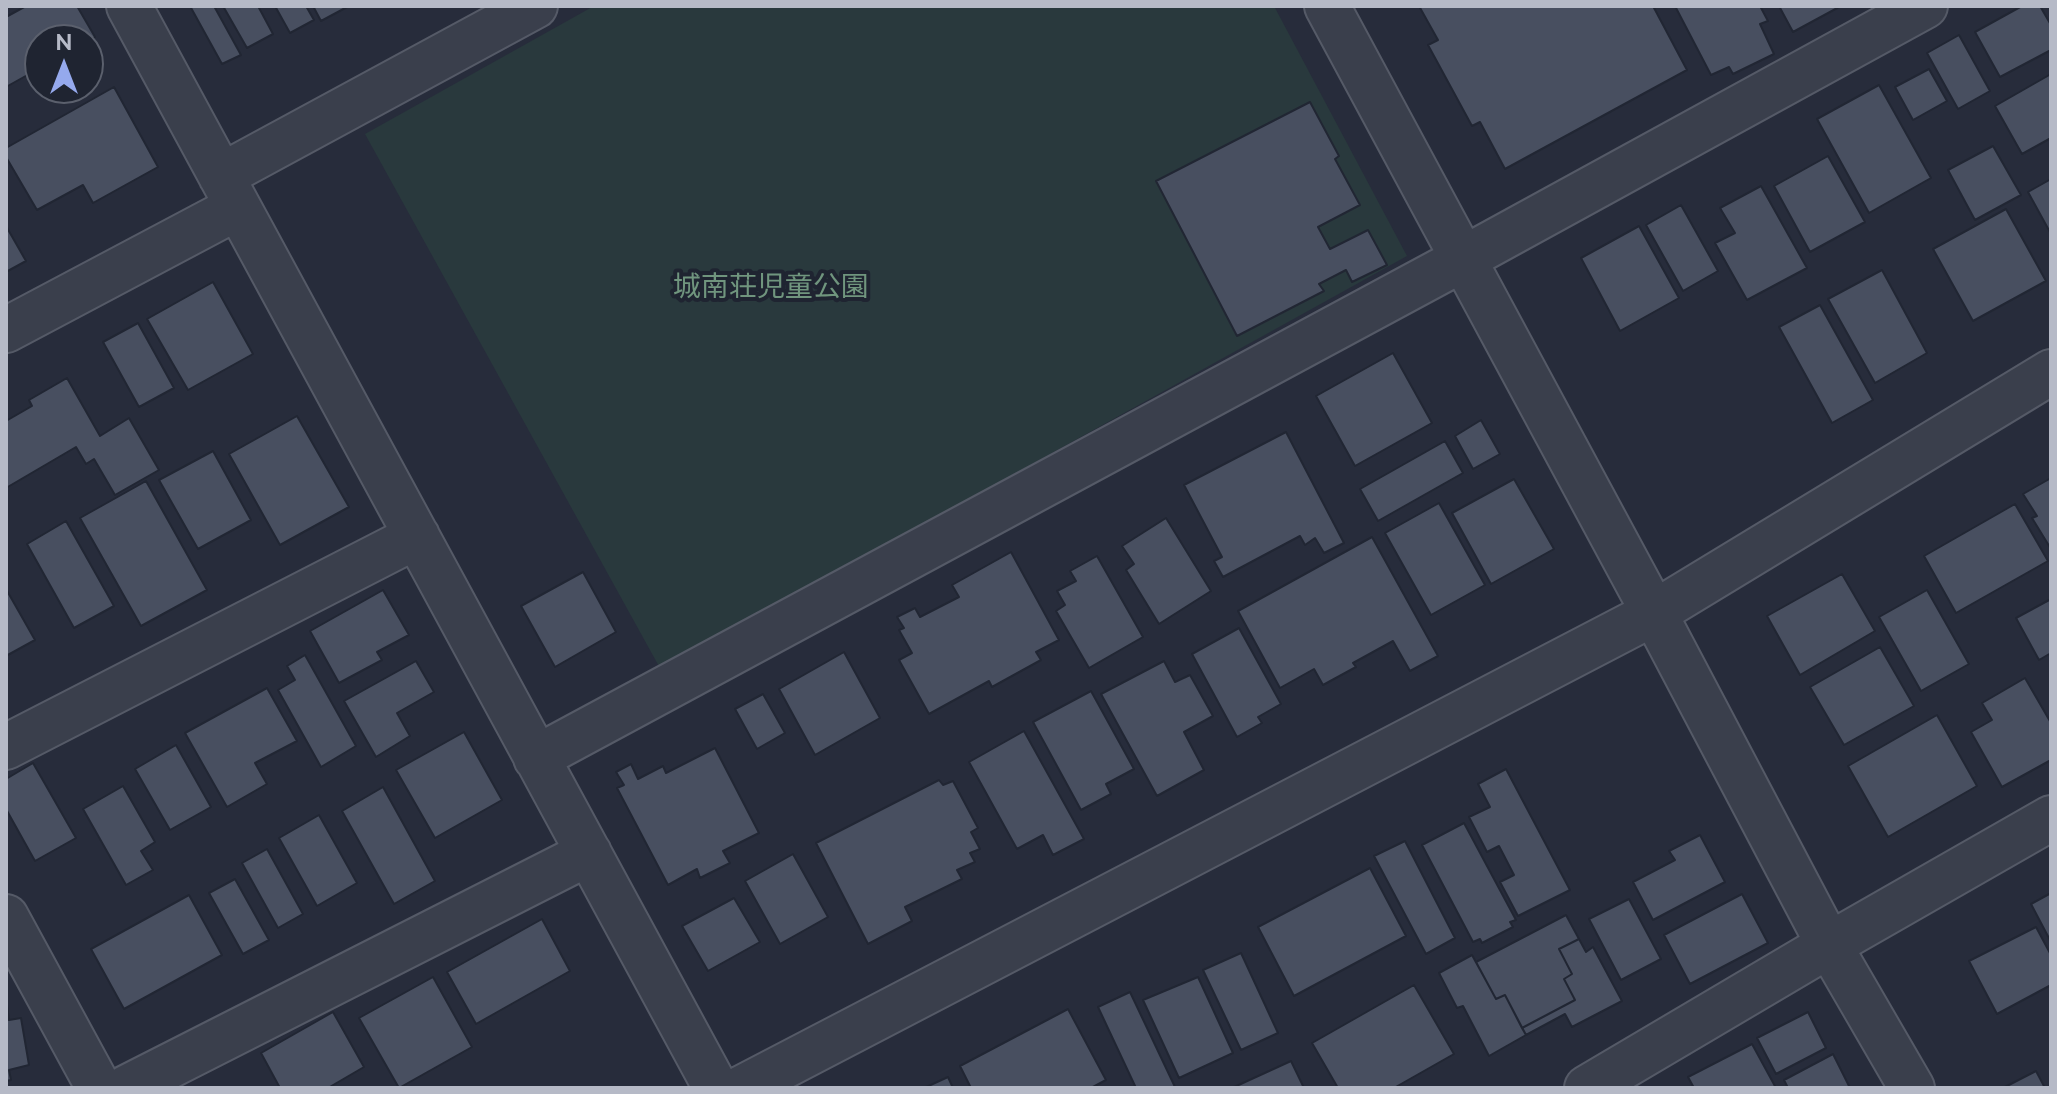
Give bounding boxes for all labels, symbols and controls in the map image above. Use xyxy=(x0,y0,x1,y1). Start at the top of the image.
north arrow xyxy=(24,24,104,104)
text: N xyxy=(56,29,72,55)
park label: 城南荘児童公園 xyxy=(673,271,869,305)

